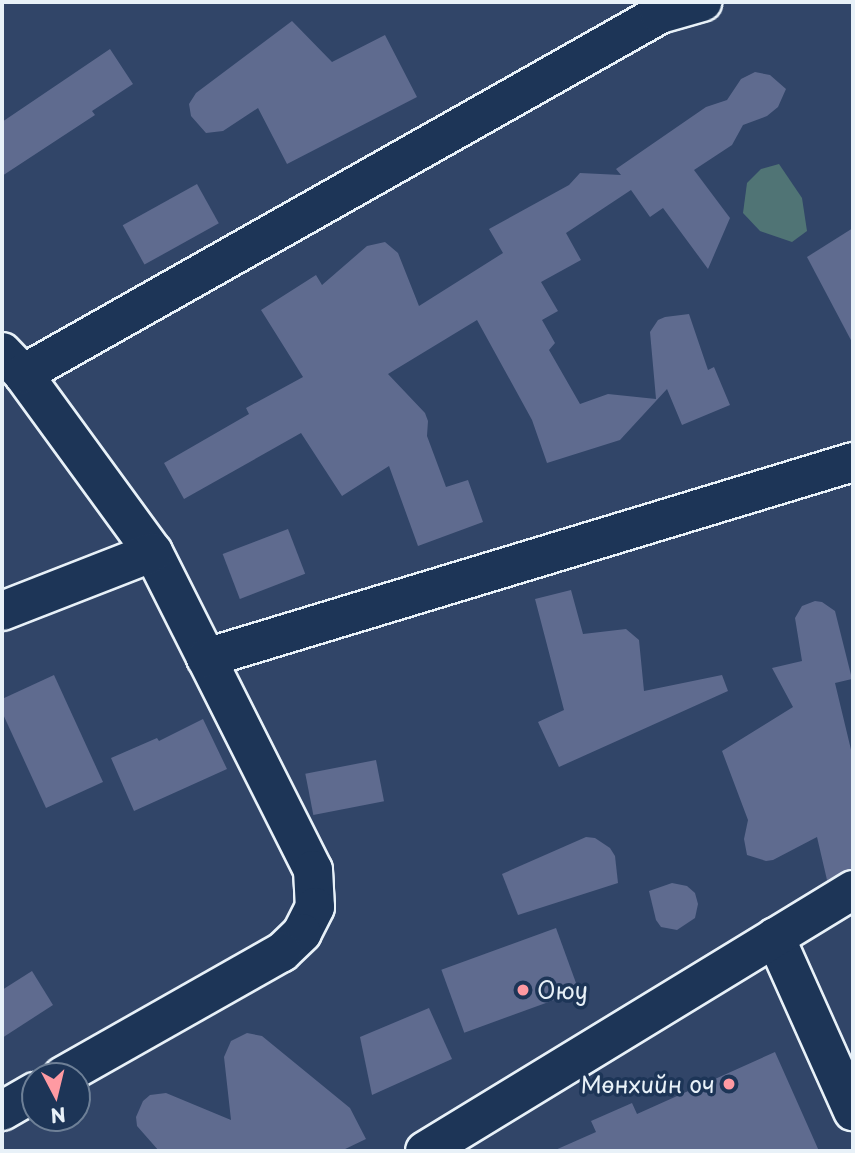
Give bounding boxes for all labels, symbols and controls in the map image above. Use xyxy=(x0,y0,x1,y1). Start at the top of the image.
place label: Оюу xyxy=(537,976,588,1004)
marker: Оюу xyxy=(515,982,531,998)
north arrow xyxy=(21,1062,91,1132)
place label: Мөнхийн оч xyxy=(580,1070,715,1098)
marker: Мөнхийн оч xyxy=(721,1076,737,1092)
text: N xyxy=(49,1101,67,1131)

